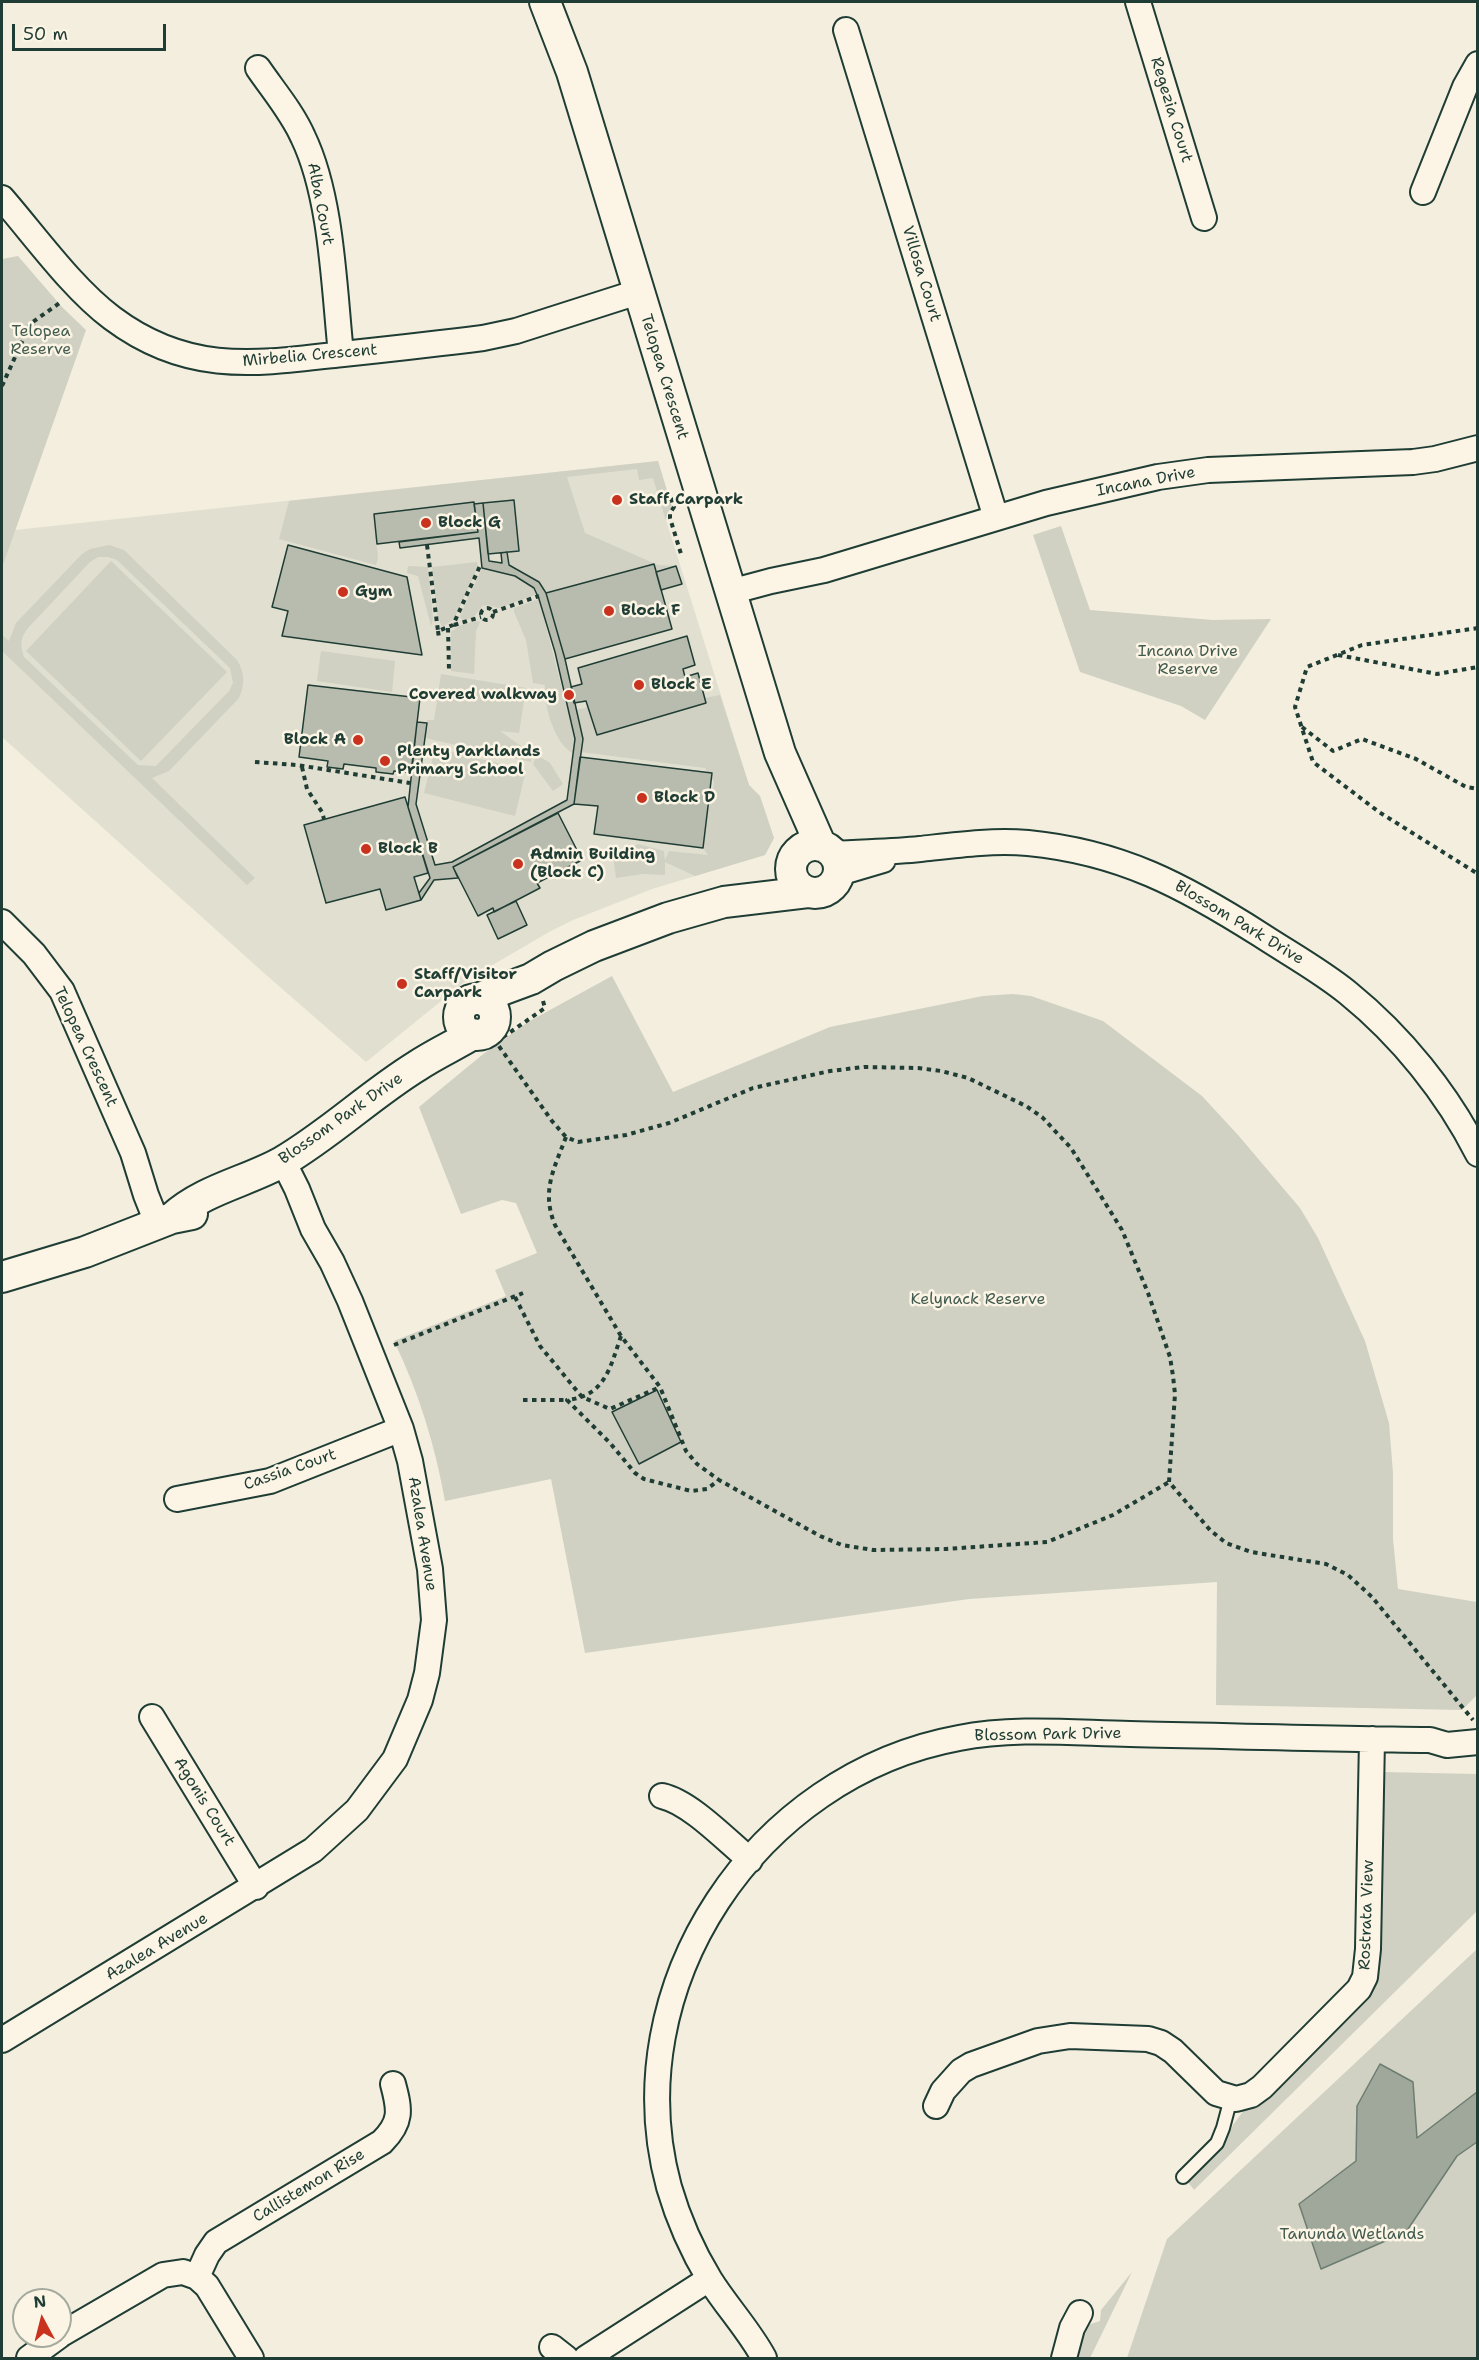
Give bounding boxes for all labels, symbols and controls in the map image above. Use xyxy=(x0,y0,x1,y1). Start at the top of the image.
scale bar xyxy=(15,12,170,50)
text: 50 m xyxy=(23,22,68,46)
street label: Regezia Court xyxy=(1146,55,1196,165)
street label: Alba Court xyxy=(303,161,337,247)
street label: Villosa Court xyxy=(897,224,945,324)
street label: Telopea Crescent xyxy=(636,312,692,442)
park label: Telopea Reserve xyxy=(11,322,71,360)
street label: Mirbelia Crescent xyxy=(242,341,378,371)
street label: Incana Drive xyxy=(1095,463,1197,501)
place label: Staff Carpark xyxy=(629,490,743,510)
marker: Staff Carpark xyxy=(610,493,624,507)
place label: Block G xyxy=(438,513,501,533)
marker: Block G xyxy=(419,516,433,530)
place label: Gym xyxy=(355,582,392,602)
marker: Gym xyxy=(336,585,350,599)
place label: Block F xyxy=(621,601,680,621)
marker: Block F xyxy=(602,604,616,618)
park label: Incana Drive Reserve xyxy=(1138,642,1238,680)
place label: Block E xyxy=(651,675,712,695)
marker: Block E xyxy=(632,678,646,692)
place label: Covered walkway xyxy=(409,685,557,705)
marker: Covered walkway xyxy=(562,688,576,702)
place label: Block A xyxy=(284,730,346,750)
marker: Block A xyxy=(351,733,365,747)
place label: Plenty Parklands Primary School xyxy=(397,742,541,780)
marker: Plenty Parklands Primary School xyxy=(378,754,392,768)
place label: Block D xyxy=(654,788,715,808)
marker: Block D xyxy=(635,791,649,805)
place label: Block B xyxy=(378,839,438,859)
marker: Block B xyxy=(359,842,373,856)
place label: Admin Building (Block C) xyxy=(530,845,655,883)
marker: Admin Building (Block C) xyxy=(511,857,525,871)
street label: Blossom Park Drive xyxy=(1171,877,1307,969)
place label: Staff/Visitor Carpark xyxy=(414,965,517,1003)
marker: Staff/Visitor Carpark xyxy=(395,977,409,991)
street label: Telopea Crescent xyxy=(49,984,121,1110)
street label: Blossom Park Drive xyxy=(275,1069,407,1169)
park label: Kelynack Reserve xyxy=(910,1290,1046,1310)
street label: Cassia Court xyxy=(241,1445,339,1495)
street label: Azalea Avenue xyxy=(403,1475,441,1593)
street label: Blossom Park Drive xyxy=(974,1724,1122,1746)
street label: Agonis Court xyxy=(169,1754,239,1850)
street label: Rostrata View xyxy=(1355,1859,1379,1971)
street label: Azalea Avenue xyxy=(103,1909,211,1985)
street label: Callistemon Rise xyxy=(250,2145,368,2227)
park label: Tanunda Wetlands xyxy=(1280,2225,1424,2245)
north arrow xyxy=(12,2288,72,2348)
text: N xyxy=(32,2290,48,2313)

